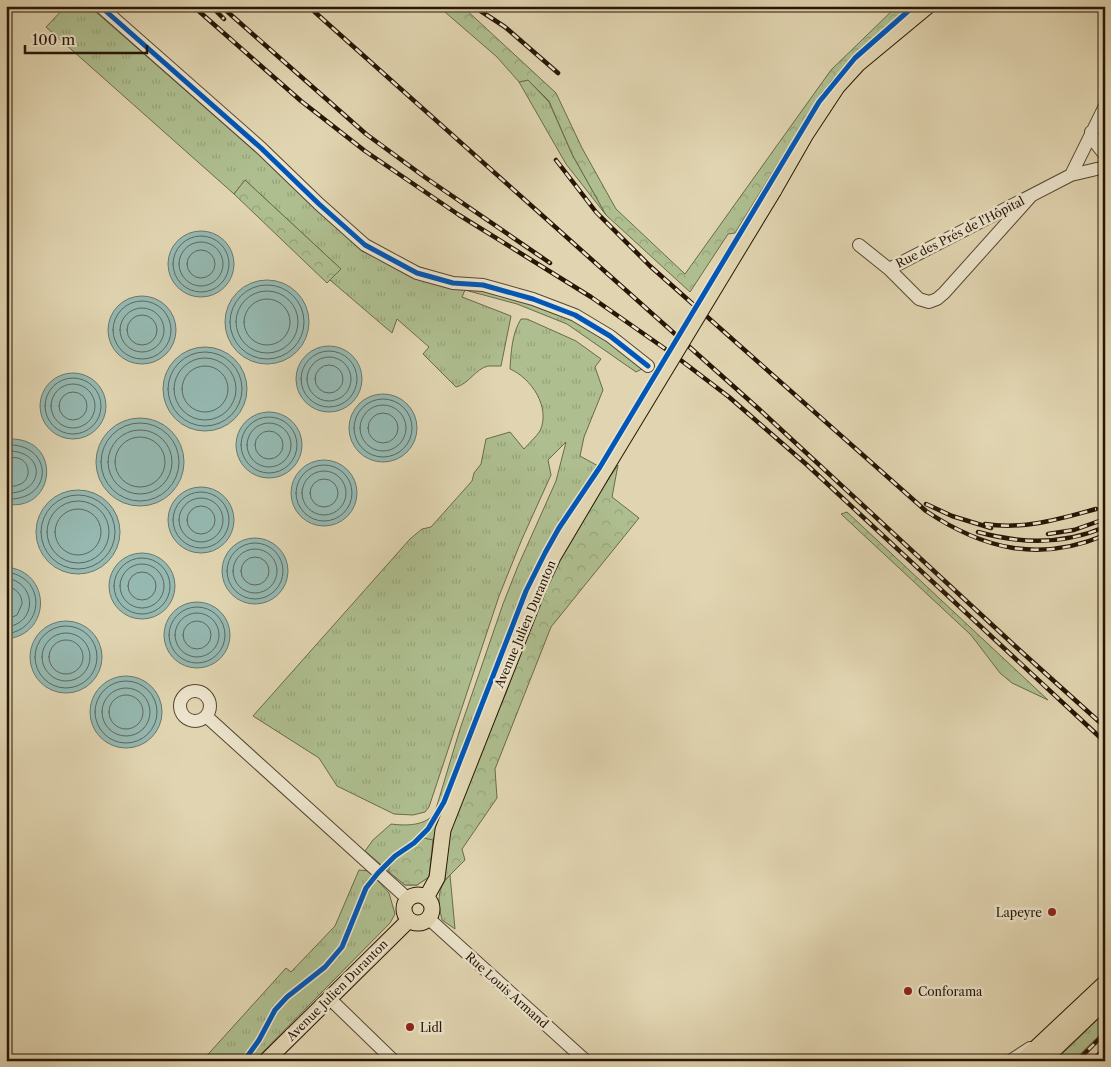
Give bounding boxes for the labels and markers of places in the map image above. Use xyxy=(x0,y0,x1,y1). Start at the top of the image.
place label: Lapeyre xyxy=(996,905,1042,920)
marker: Lapeyre xyxy=(1046,906,1058,918)
place label: Conforama xyxy=(918,984,983,999)
marker: Conforama xyxy=(902,985,914,997)
place label: Lidl xyxy=(420,1020,443,1035)
marker: Lidl xyxy=(404,1021,416,1033)

